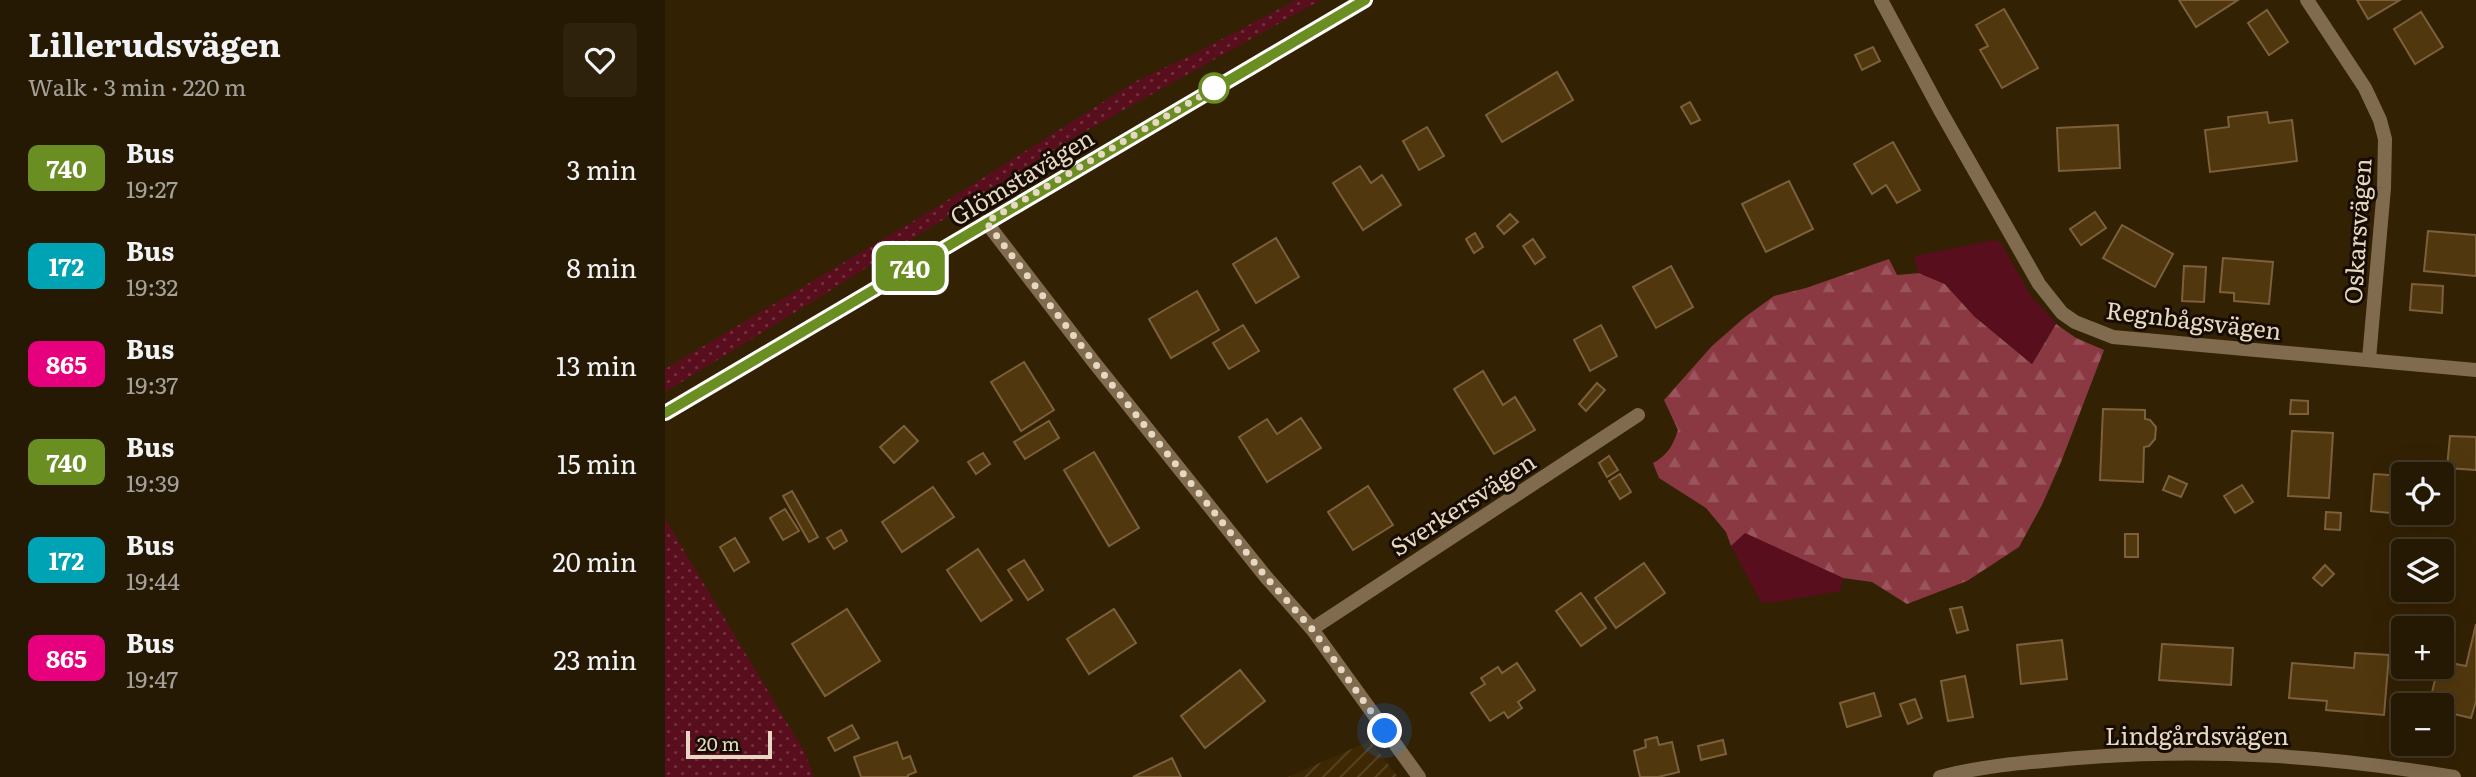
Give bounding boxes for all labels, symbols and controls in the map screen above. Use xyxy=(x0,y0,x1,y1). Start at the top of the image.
text: Lillerudsvägen xyxy=(28,18,281,67)
button: heart xyxy=(563,23,637,97)
text: Walk · 3 min · 220 m xyxy=(28,69,246,103)
unlabelled marker xyxy=(1199,73,1229,103)
street label: Glömstavägen xyxy=(942,119,1100,233)
text: Bus xyxy=(126,132,174,171)
text: 3 min xyxy=(567,149,637,188)
text: 740 xyxy=(46,150,87,185)
street label: Oskarsvägen xyxy=(2333,157,2379,305)
text: 19:27 xyxy=(126,171,178,205)
text: Bus xyxy=(126,230,174,269)
line badge: 740 xyxy=(870,245,950,291)
text: 8 min xyxy=(566,247,637,286)
text: 172 xyxy=(49,248,84,283)
text: 740 xyxy=(890,250,930,285)
text: 19:32 xyxy=(126,269,178,303)
street label: Regnbågsvägen xyxy=(2104,291,2284,347)
text: Bus xyxy=(126,328,174,367)
text: 13 min xyxy=(556,345,637,384)
text: 865 xyxy=(46,346,87,381)
text: 19:37 xyxy=(126,367,178,401)
text: Bus xyxy=(126,426,174,465)
text: 15 min xyxy=(557,443,637,482)
street label: Sverkersvägen xyxy=(1382,443,1542,563)
text: 740 xyxy=(46,444,87,479)
map controls xyxy=(2391,462,2454,756)
button: locate xyxy=(2391,462,2454,525)
text: 19:39 xyxy=(126,465,179,499)
text: Bus xyxy=(126,524,174,563)
button: layers xyxy=(2391,539,2454,602)
text: 20 min xyxy=(552,541,637,580)
text: 172 xyxy=(49,542,84,577)
text: 19:44 xyxy=(126,563,180,597)
button: + xyxy=(2391,616,2454,679)
text: Bus xyxy=(126,622,174,661)
text: 23 min xyxy=(553,639,637,678)
text: 865 xyxy=(46,640,87,675)
text: 19:47 xyxy=(126,661,178,695)
button: − xyxy=(2391,693,2454,756)
your location xyxy=(1367,713,1402,748)
street label: Lindgårdsvägen xyxy=(2105,717,2289,752)
scale bar xyxy=(686,728,772,760)
text: 20 m xyxy=(697,729,740,757)

